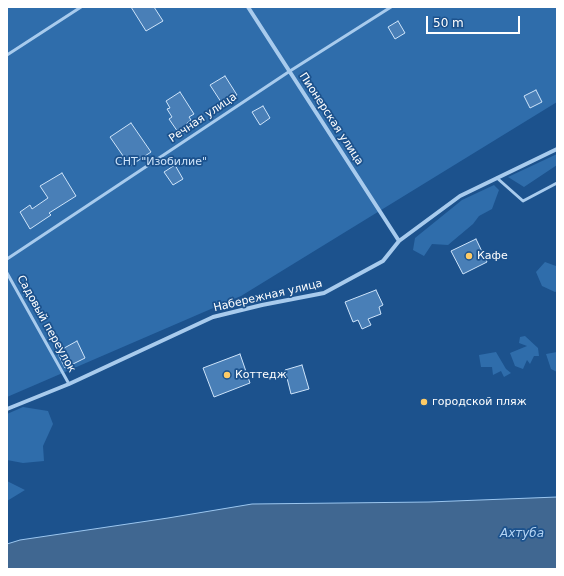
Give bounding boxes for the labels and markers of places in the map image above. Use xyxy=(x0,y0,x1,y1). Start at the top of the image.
place label: Кафе xyxy=(477,249,508,263)
marker: Кафе xyxy=(464,251,474,261)
place label: Коттедж xyxy=(235,368,287,382)
marker: Коттедж xyxy=(222,370,232,380)
place label: городской пляж xyxy=(432,395,527,409)
marker: городской пляж xyxy=(419,397,429,407)

